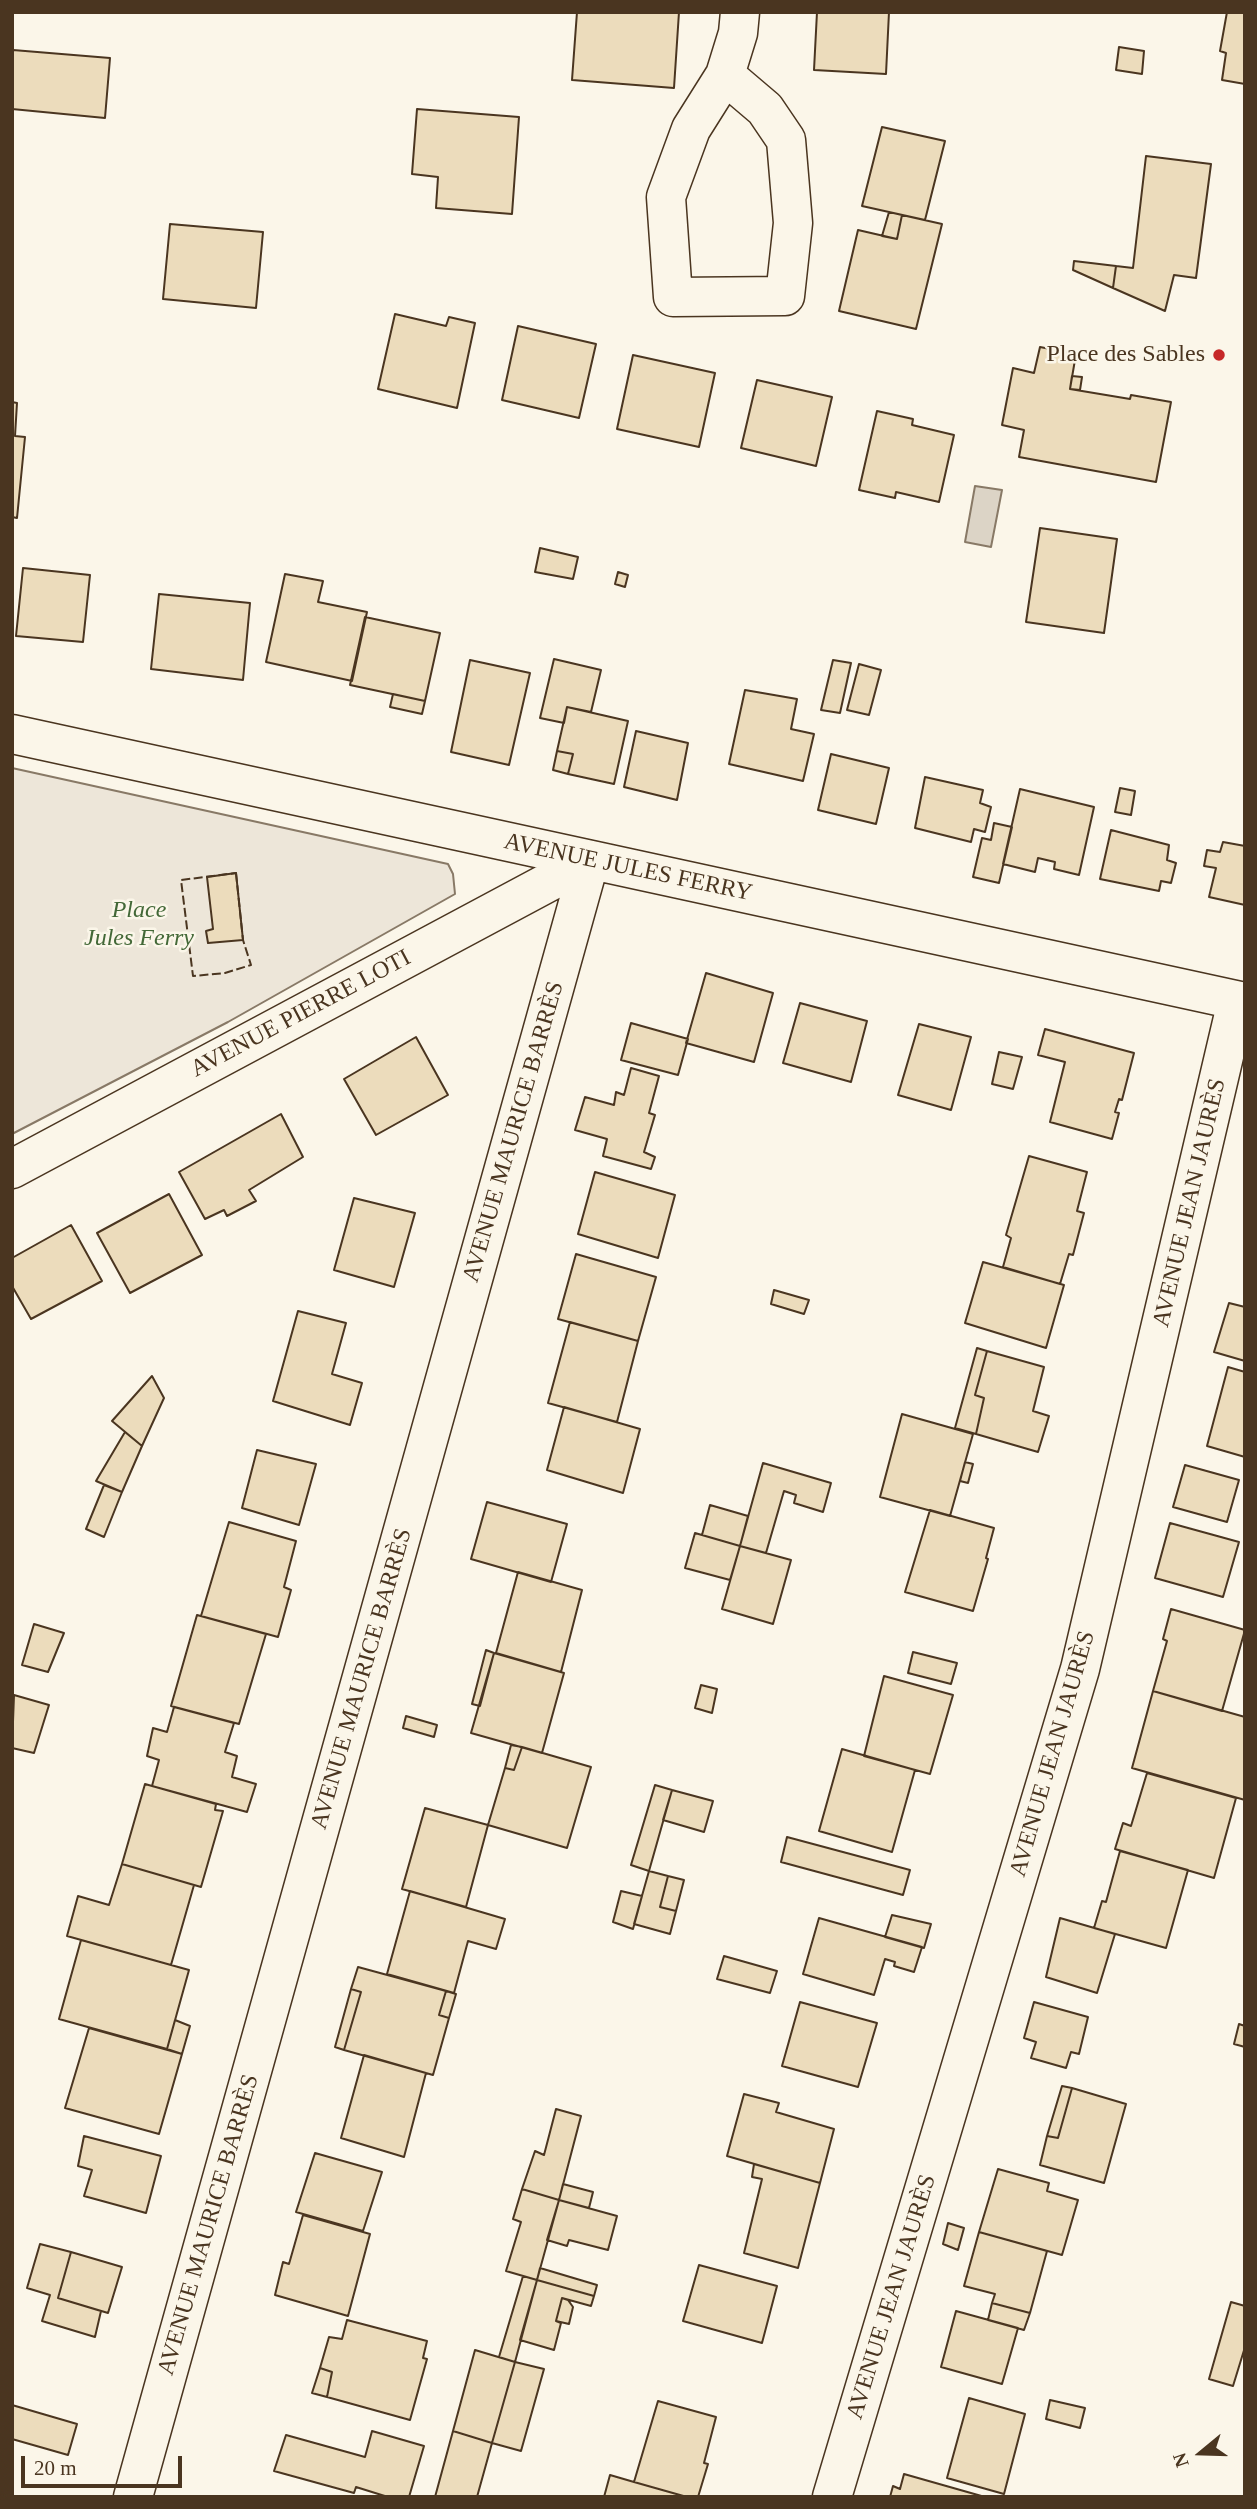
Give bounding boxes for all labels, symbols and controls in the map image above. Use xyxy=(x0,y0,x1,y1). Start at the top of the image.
place label: Place des Sables xyxy=(1046,341,1205,369)
marker: Place des Sables xyxy=(1211,347,1227,363)
street label: AVENUE JULES FERRY xyxy=(501,828,755,908)
park label: Place Jules Ferry xyxy=(84,897,194,953)
street label: AVENUE PIERRE LOTI xyxy=(186,944,416,1084)
street label: AVENUE MAURICE BARRÈS xyxy=(457,978,571,1286)
street label: AVENUE JEAN JAURÈS xyxy=(1147,1076,1233,1330)
street label: AVENUE MAURICE BARRÈS xyxy=(305,1525,419,1833)
street label: AVENUE JEAN JAURÈS xyxy=(1004,1628,1102,1880)
street label: AVENUE MAURICE BARRÈS xyxy=(152,2071,266,2379)
street label: AVENUE JEAN JAURÈS xyxy=(841,2171,943,2423)
north arrow xyxy=(1166,2418,1236,2488)
scale bar xyxy=(24,2442,186,2486)
text: N xyxy=(1169,2450,1193,2470)
text: 20 m xyxy=(34,2456,77,2480)

